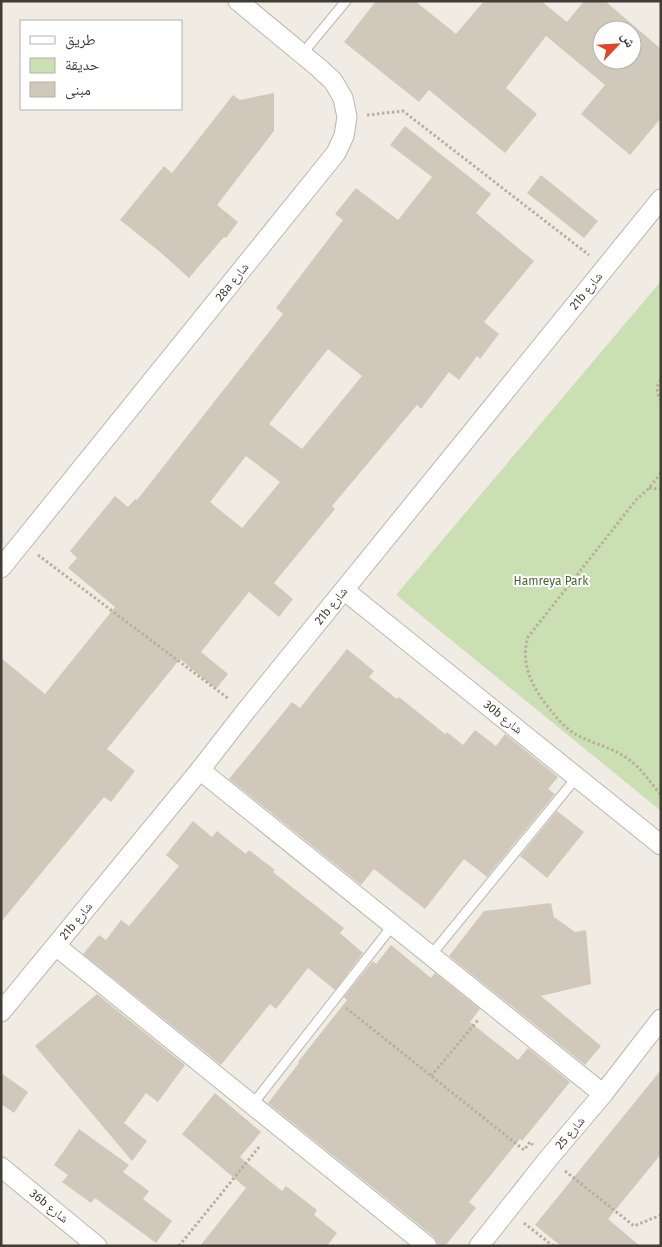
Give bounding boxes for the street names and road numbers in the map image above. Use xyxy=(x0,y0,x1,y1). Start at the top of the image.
street label: 28a شارع xyxy=(212,260,252,305)
street label: 21b شارع xyxy=(567,269,606,313)
street label: 21b شارع xyxy=(312,584,351,628)
street label: 30b شارع xyxy=(480,697,525,738)
street label: 21b شارع xyxy=(57,899,96,943)
street label: شارع 25 xyxy=(552,1114,588,1153)
street label: 36b شارع xyxy=(26,1186,71,1227)

